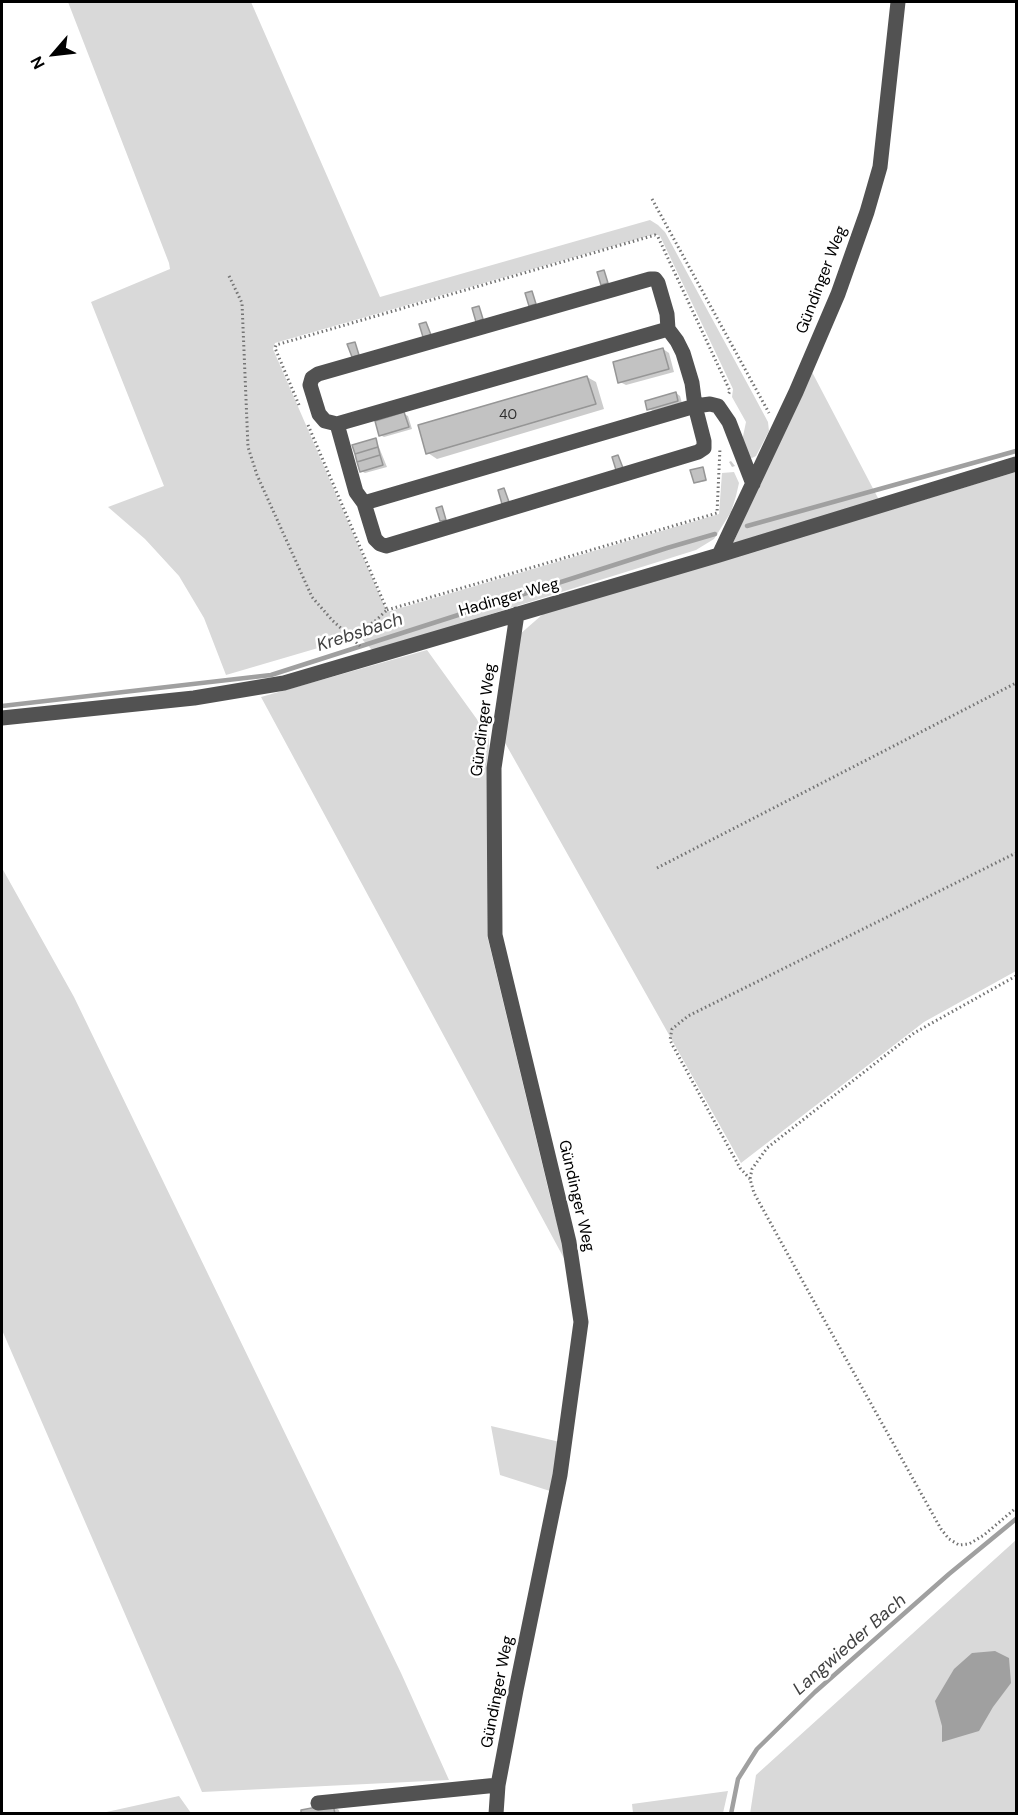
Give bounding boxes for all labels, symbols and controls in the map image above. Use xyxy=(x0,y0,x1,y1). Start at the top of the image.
north arrow xyxy=(24,24,84,84)
text: N xyxy=(26,53,50,73)
street label: Gündinger Weg xyxy=(793,223,851,337)
house number: 40 xyxy=(499,407,517,423)
street label: Hadinger Weg xyxy=(457,575,561,621)
water label: Krebsbach xyxy=(314,609,406,657)
street label: Gündinger Weg xyxy=(468,662,500,778)
street label: Gündinger Weg xyxy=(554,1138,598,1254)
water label: Langwieder Bach xyxy=(789,1590,911,1700)
street label: Gündinger Weg xyxy=(478,1634,518,1750)

